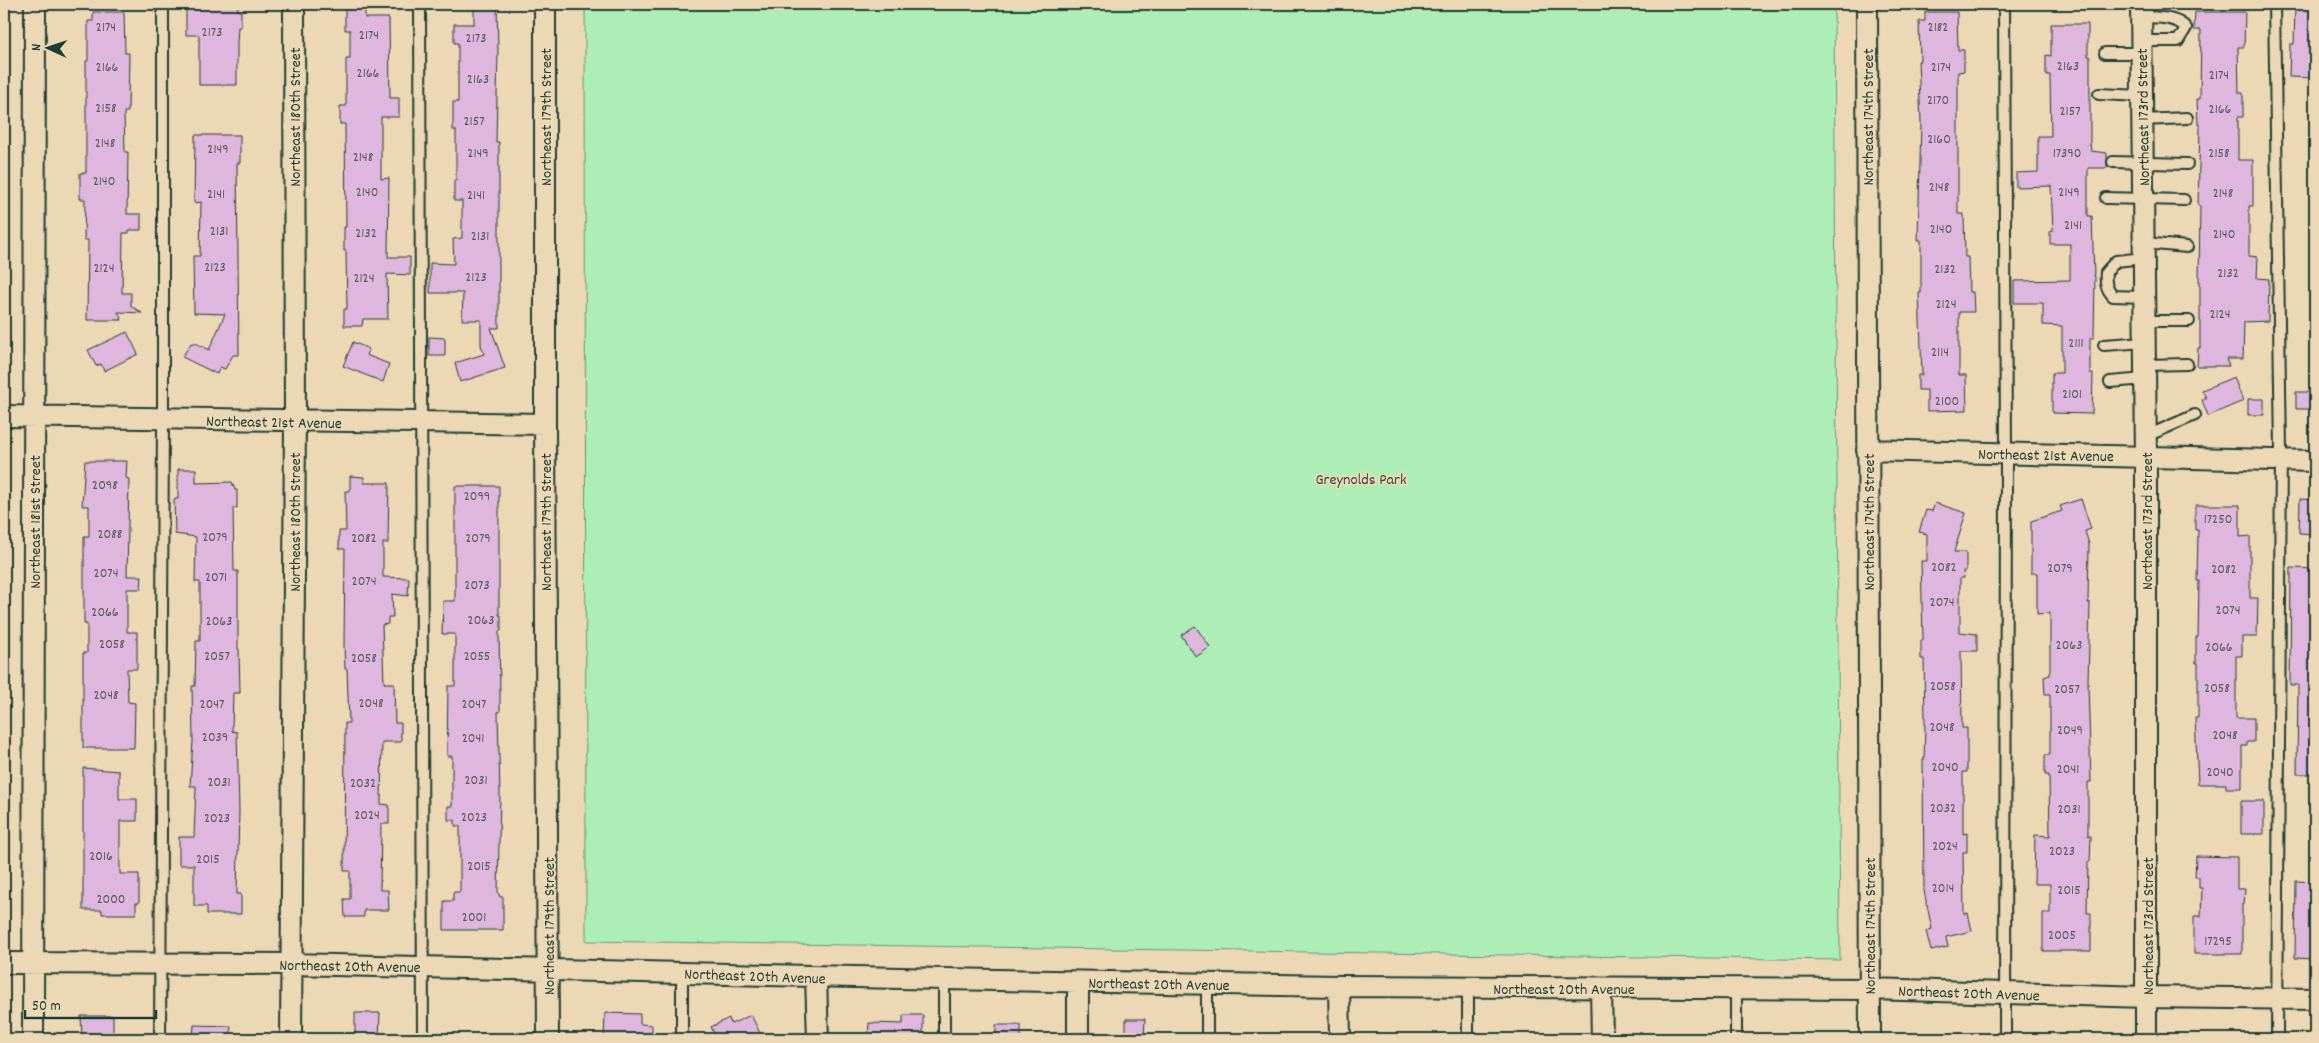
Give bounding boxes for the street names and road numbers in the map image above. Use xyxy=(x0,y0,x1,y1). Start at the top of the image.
street label: Northeast 180th Street xyxy=(285,47,308,187)
street label: Northeast 179th Street xyxy=(536,48,559,186)
street label: Northeast 174th Street xyxy=(1858,48,1881,186)
street label: Northeast 173rd Street xyxy=(2132,48,2157,186)
street label: Northeast 21st Avenue xyxy=(206,411,342,436)
street label: Northeast 21st Avenue xyxy=(1978,444,2114,469)
street label: Northeast 180th Street xyxy=(285,452,308,592)
street label: Northeast 173rd Street xyxy=(2137,452,2160,590)
street label: Northeast 179th Street xyxy=(536,453,559,591)
street label: Northeast 174th Street xyxy=(1859,453,1882,591)
street label: Northeast 181st Street xyxy=(25,455,48,589)
street label: Northeast 179th Street xyxy=(539,857,562,995)
street label: Northeast 174th Street xyxy=(1860,857,1883,995)
street label: Northeast 173rd Street xyxy=(2138,857,2161,995)
street label: Northeast 20th Avenue xyxy=(279,955,421,980)
street label: Northeast 20th Avenue xyxy=(684,964,826,991)
street label: Northeast 20th Avenue xyxy=(1088,973,1230,998)
street label: Northeast 20th Avenue xyxy=(1493,979,1635,1002)
street label: Northeast 20th Avenue xyxy=(1898,981,2040,1008)

